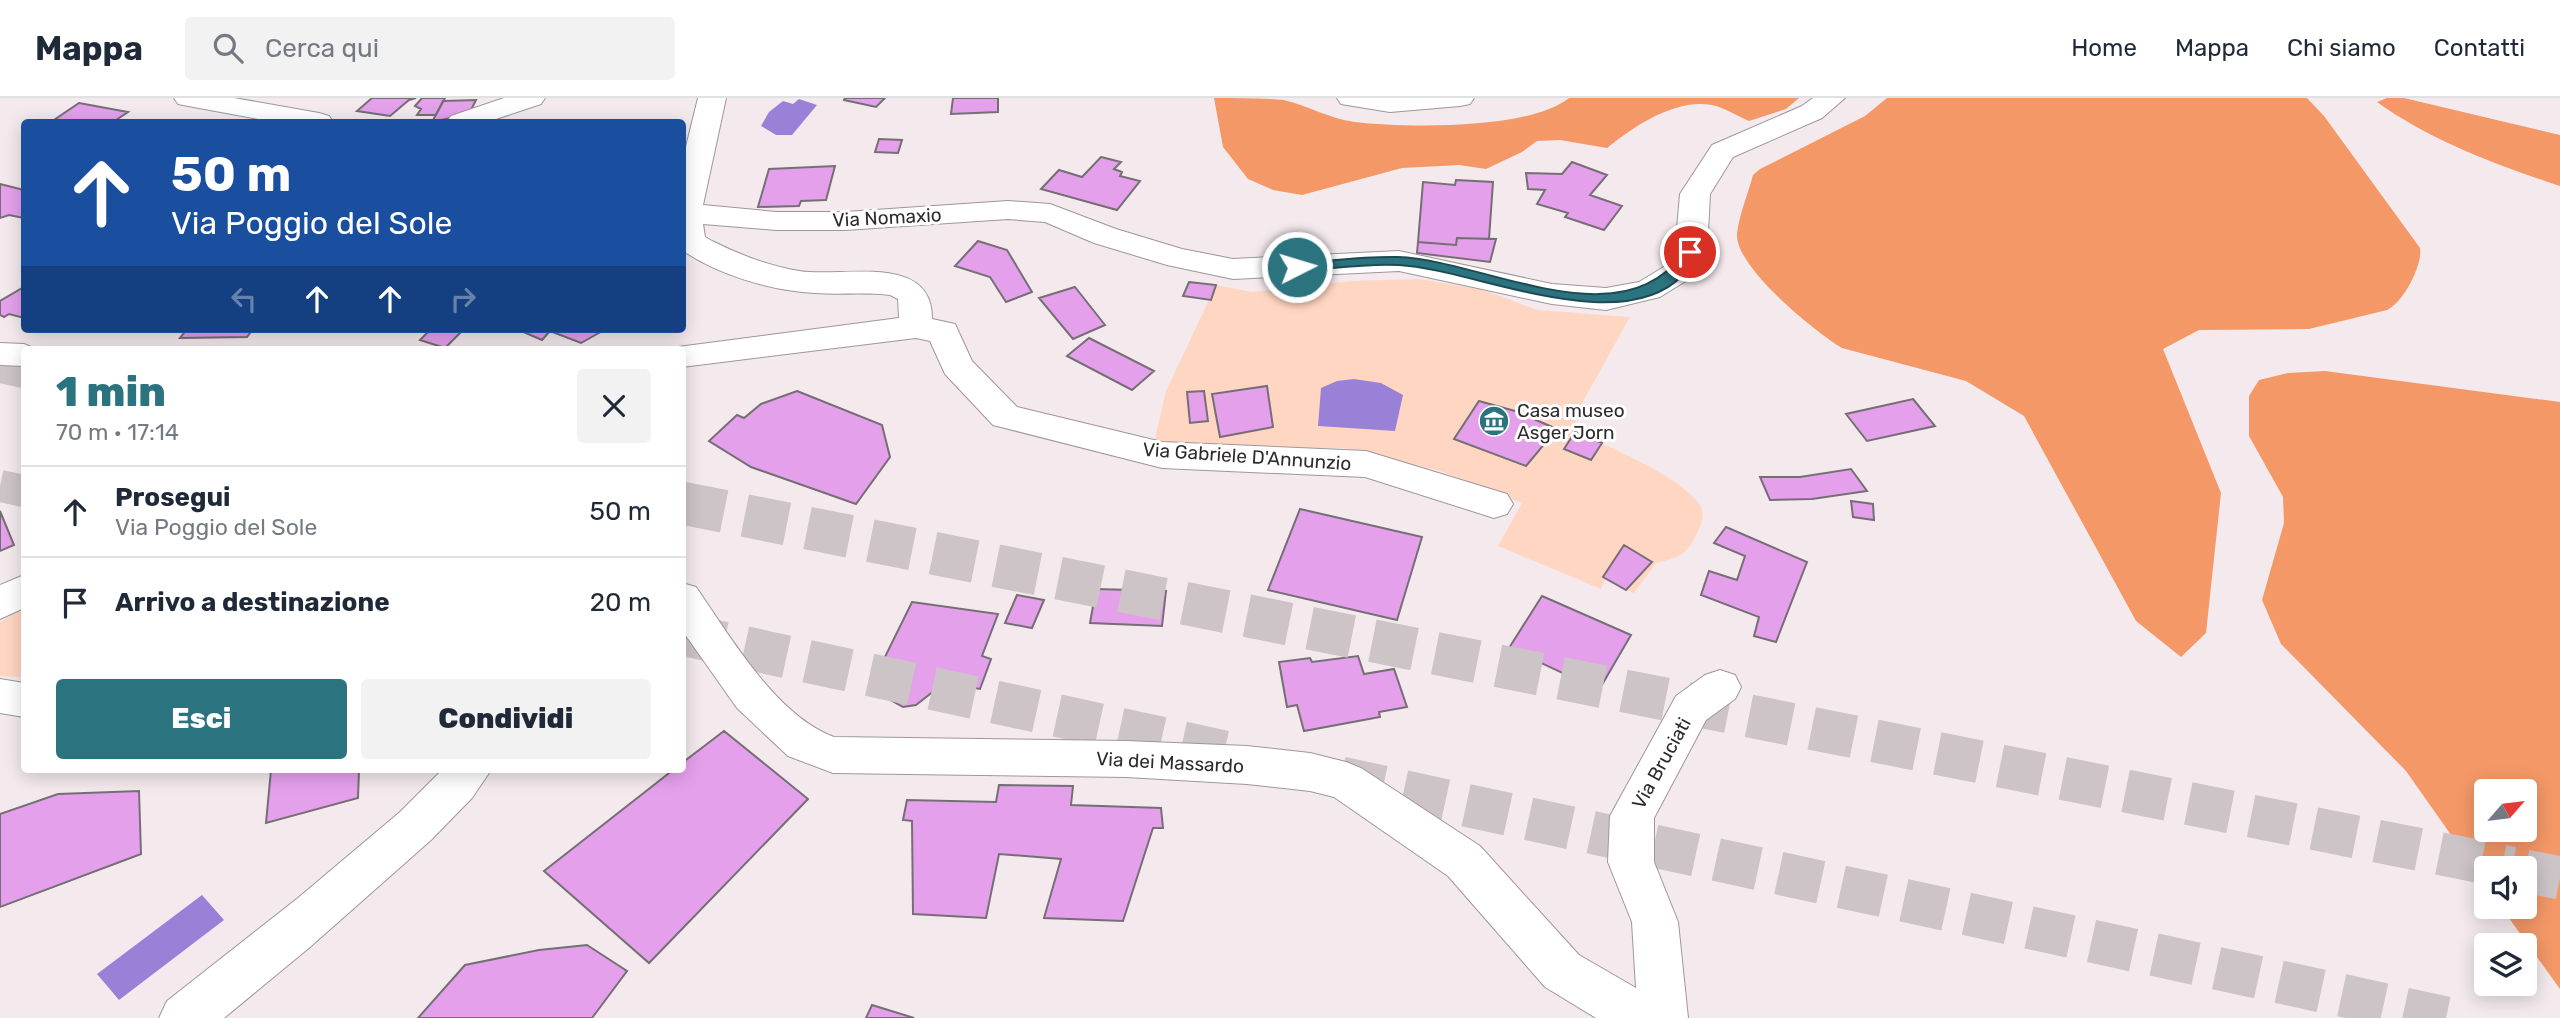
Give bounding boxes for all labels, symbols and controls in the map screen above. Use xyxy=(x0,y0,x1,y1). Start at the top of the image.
search box xyxy=(185,17,675,80)
text: Mappa xyxy=(35,29,143,68)
icon: search xyxy=(209,29,247,67)
text: Cerca qui xyxy=(265,33,379,64)
text: Home xyxy=(2071,34,2137,62)
text: Mappa xyxy=(2175,34,2249,62)
text: Chi siamo xyxy=(2287,34,2396,62)
text: Contatti xyxy=(2434,34,2525,62)
text: 50 m xyxy=(171,145,291,203)
icon: ahead xyxy=(56,147,147,238)
street label: Via Nomaxio xyxy=(832,203,942,232)
text: Via Poggio del Sole xyxy=(171,204,453,242)
pin xyxy=(1660,222,1720,282)
position arrow xyxy=(1260,230,1334,304)
icon: arrive xyxy=(1671,233,1709,271)
icon: left xyxy=(225,280,263,318)
icon: ahead xyxy=(298,280,336,318)
icon: ahead xyxy=(371,280,409,318)
icon: right xyxy=(444,280,482,318)
text: 1 min xyxy=(56,367,166,417)
button: close xyxy=(577,369,651,443)
place label: Casa museo Asger Jorn xyxy=(1517,399,1625,444)
museum icon: Casa museo Asger Jorn xyxy=(1477,404,1511,438)
text: 70 m · 17:14 xyxy=(56,418,179,446)
street label: Via Gabriele D'Annunzio xyxy=(1142,438,1352,475)
text: Prosegui xyxy=(115,482,231,513)
icon: ahead xyxy=(56,493,94,531)
text: 50 m xyxy=(590,496,651,527)
text: Via Poggio del Sole xyxy=(115,513,317,541)
icon: arrive xyxy=(56,584,94,622)
text: Arrivo a destinazione xyxy=(115,587,390,618)
text: 20 m xyxy=(590,587,651,618)
button: Esci xyxy=(56,679,347,759)
button: Condividi xyxy=(361,679,651,759)
street label: Via Bruciati xyxy=(1627,713,1696,813)
street label: Via dei Massardo xyxy=(1095,747,1244,778)
north arrow xyxy=(2474,779,2538,842)
map controls xyxy=(2474,779,2537,996)
button: sound xyxy=(2474,856,2537,919)
button: layers xyxy=(2474,933,2537,996)

